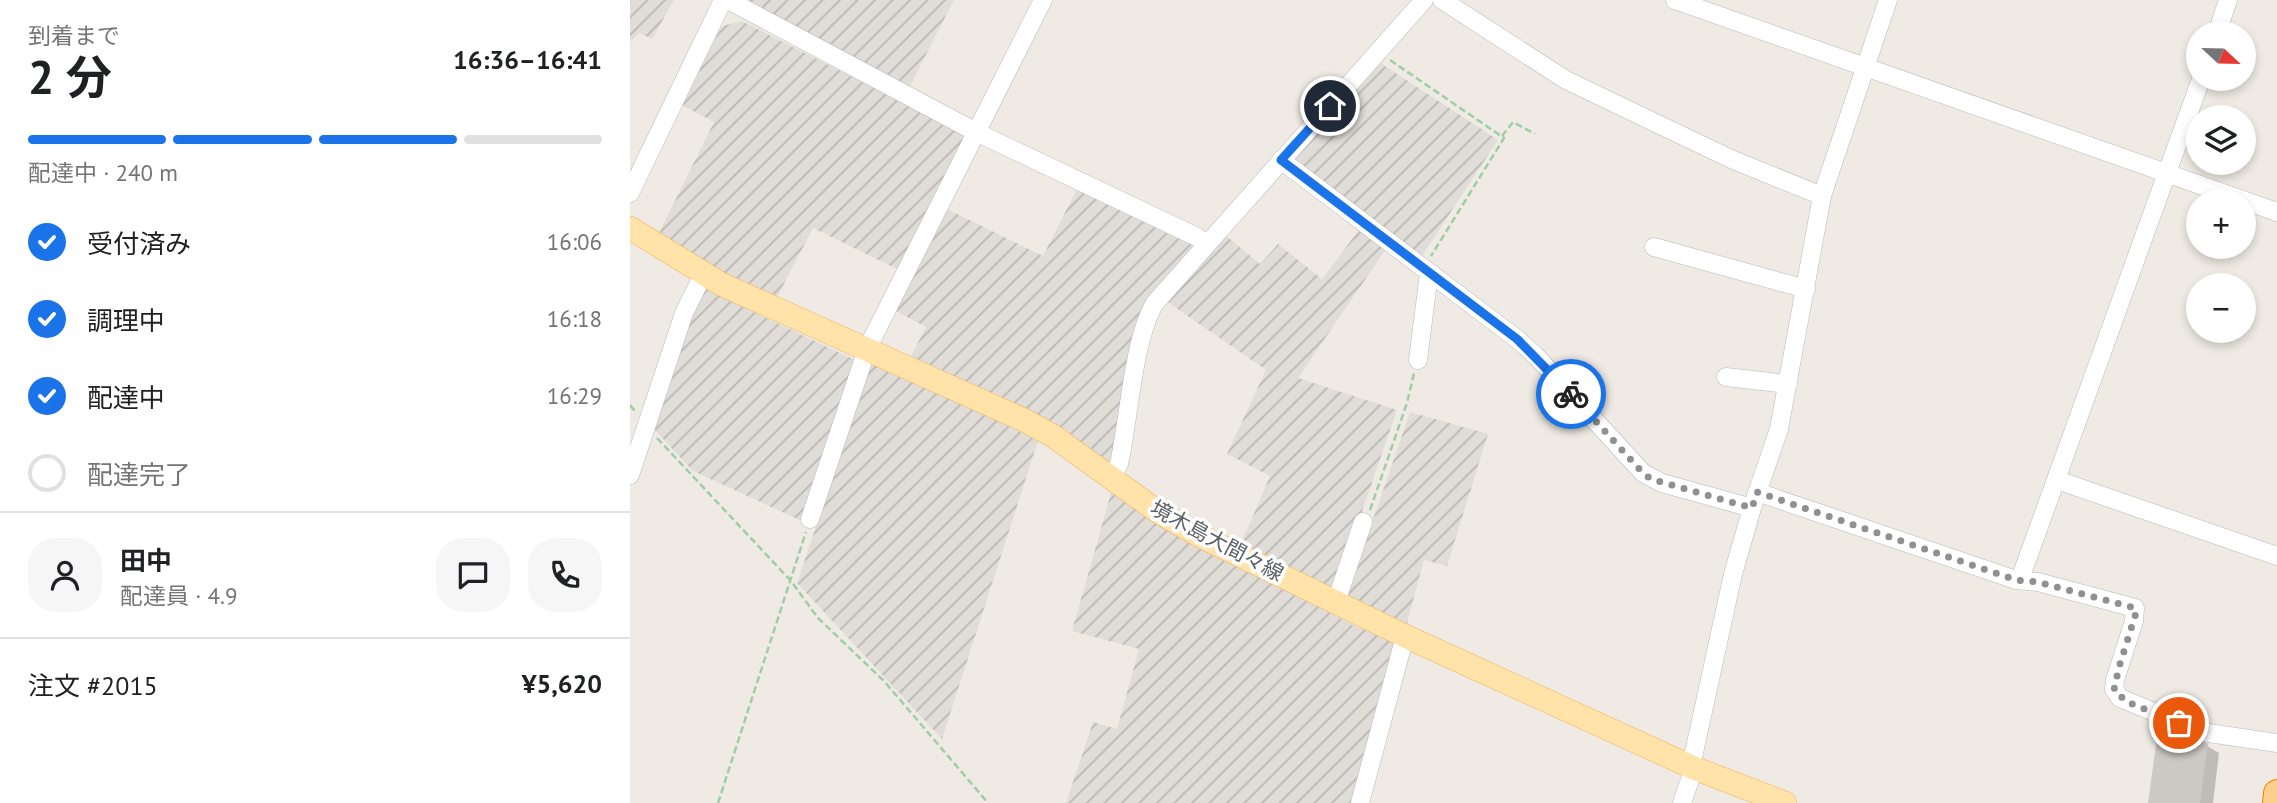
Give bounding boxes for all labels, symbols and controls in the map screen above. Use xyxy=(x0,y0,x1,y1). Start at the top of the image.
text: 到着まで xyxy=(28,21,120,50)
north arrow xyxy=(2186,21,2256,91)
map controls xyxy=(2186,21,2256,343)
text: 16:36–16:41 xyxy=(453,43,602,76)
text: 2 分 xyxy=(28,47,112,107)
pin xyxy=(1300,76,1360,136)
icon: home xyxy=(1311,87,1349,125)
button: layers xyxy=(2186,105,2256,175)
text: 配達中 · 240 m xyxy=(28,158,178,187)
button: + xyxy=(2186,189,2256,259)
icon: check xyxy=(28,223,66,261)
text: 受付済み xyxy=(87,227,191,260)
text: 16:06 xyxy=(547,227,602,256)
button: − xyxy=(2186,273,2256,343)
icon: check xyxy=(28,300,66,338)
text: 調理中 xyxy=(87,304,165,337)
text: 16:18 xyxy=(547,304,602,333)
courier xyxy=(1536,359,1606,429)
icon: bike xyxy=(1552,375,1590,413)
icon: check xyxy=(28,377,66,415)
text: 配達中 xyxy=(87,381,165,414)
text: 16:29 xyxy=(547,381,602,410)
text: 配達完了 xyxy=(87,458,191,491)
street label: 境木島大間々線 xyxy=(1146,494,1288,587)
button: person xyxy=(28,538,102,612)
button: chat xyxy=(436,538,510,612)
button: phone xyxy=(528,538,602,612)
text: 田中 xyxy=(120,544,172,577)
text: 配達員 · 4.9 xyxy=(120,581,237,610)
text: ¥5,620 xyxy=(522,667,602,700)
text: 注文 #2015 xyxy=(28,669,158,702)
pin xyxy=(2149,693,2209,753)
icon: bag xyxy=(2160,704,2198,742)

